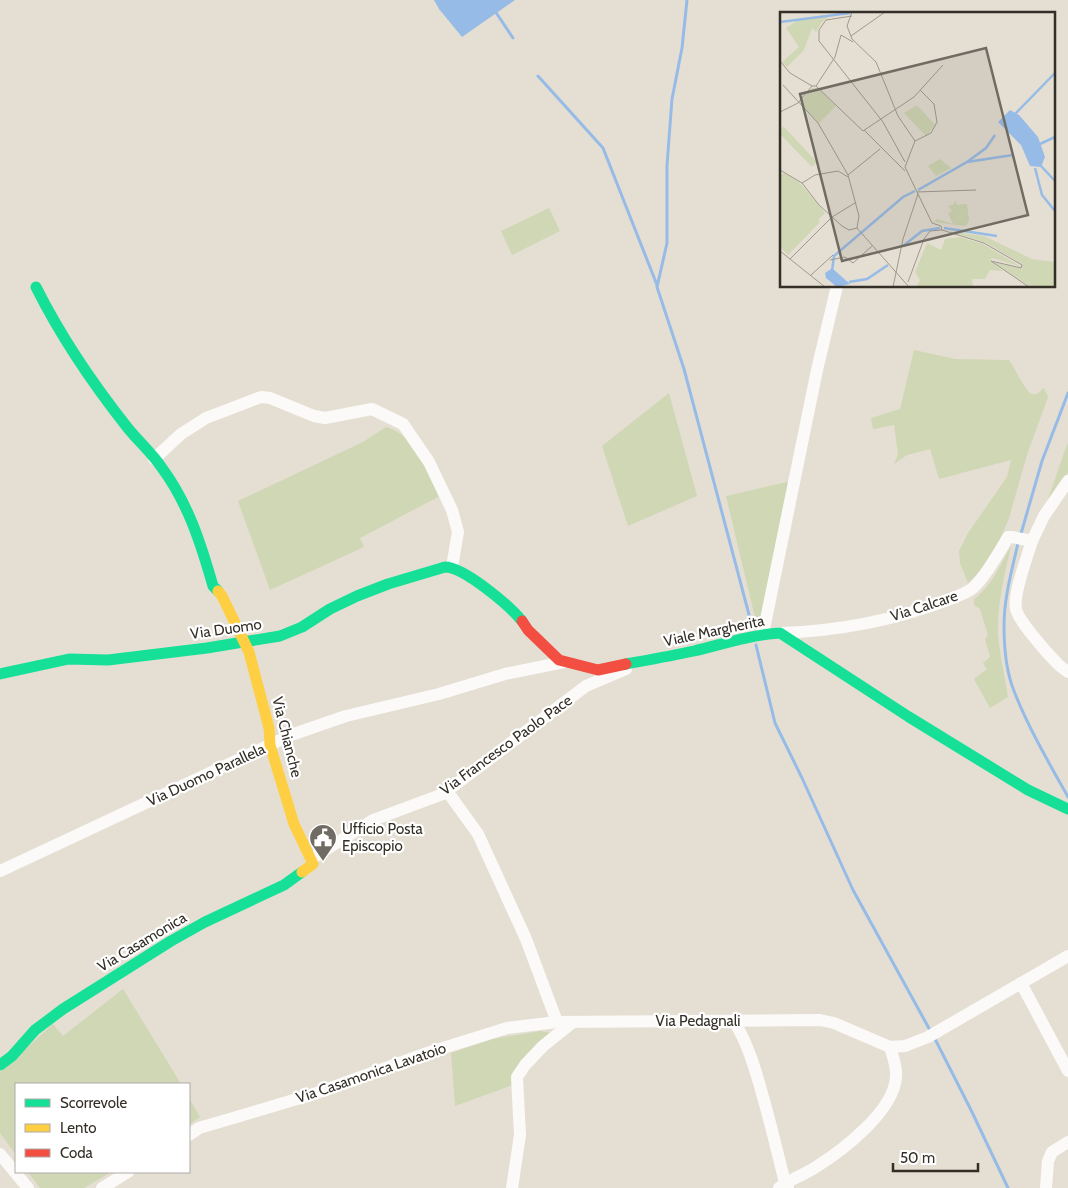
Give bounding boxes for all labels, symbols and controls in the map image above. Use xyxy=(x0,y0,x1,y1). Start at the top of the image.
inset map xyxy=(780,12,1056,288)
street label: Via Calcare xyxy=(888,587,960,625)
street label: Viale Margherita xyxy=(662,611,767,650)
street label: Via Duomo xyxy=(189,615,263,643)
street label: Via Francesco Paolo Pace xyxy=(436,691,576,799)
street label: Via Chianche xyxy=(268,695,306,779)
street label: Via Duomo Parallela xyxy=(144,739,269,810)
place label: Ufficio Posta Episcopio xyxy=(342,820,423,855)
public building icon: Ufficio Posta Episcopio xyxy=(308,823,338,862)
street label: Via Casamonica xyxy=(94,908,190,976)
street label: Via Pedagnali xyxy=(656,1012,740,1030)
street label: Via Casamonica Lavatoio xyxy=(294,1039,448,1107)
legend xyxy=(15,1083,190,1173)
text: Scorrevole xyxy=(60,1094,128,1112)
text: Lento xyxy=(60,1119,97,1137)
scale bar xyxy=(893,1140,978,1172)
text: Coda xyxy=(60,1144,94,1162)
text: 50 m xyxy=(900,1149,935,1167)

